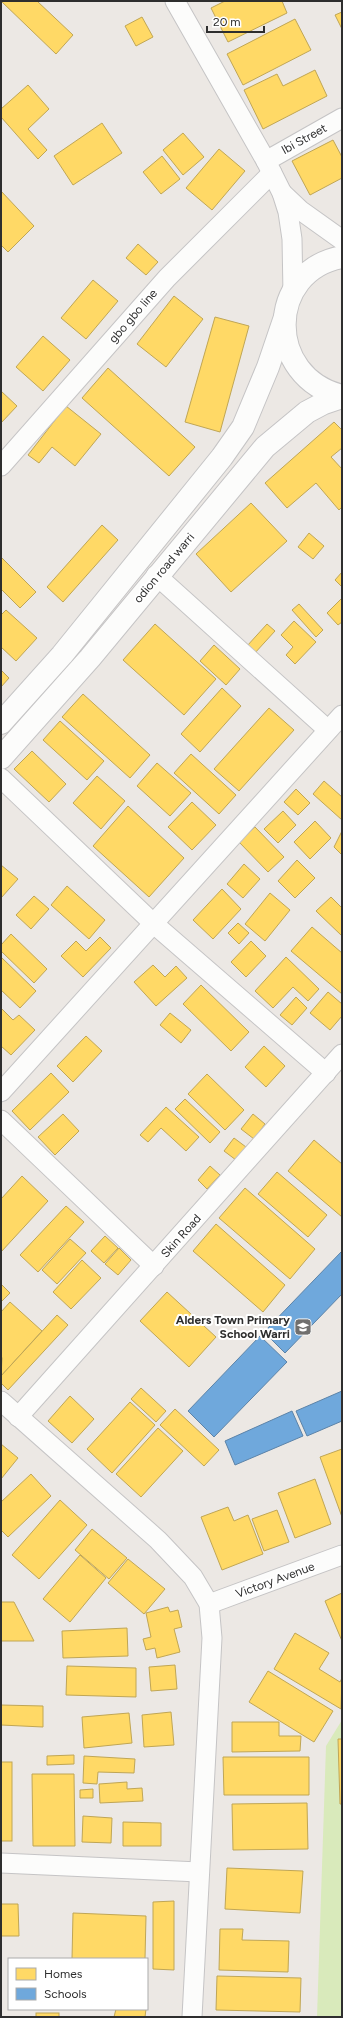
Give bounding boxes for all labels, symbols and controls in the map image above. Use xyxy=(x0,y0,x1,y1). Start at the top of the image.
scale bar xyxy=(207,8,264,34)
text: 20 m xyxy=(213,15,241,29)
street label: Ibi Street xyxy=(279,121,330,157)
street label: gbo gbo line xyxy=(106,286,160,346)
street label: odion road warri xyxy=(131,530,197,606)
street label: Skin Road xyxy=(158,1212,204,1260)
place label: Alders Town Primary School Warri xyxy=(176,1313,290,1341)
school or university icon: Alders Town Primary School Warri xyxy=(293,1317,313,1337)
street label: Victory Avenue xyxy=(234,1559,317,1601)
legend xyxy=(8,1958,148,2010)
text: Homes xyxy=(44,1967,83,1981)
text: Schools xyxy=(44,1987,87,2001)

